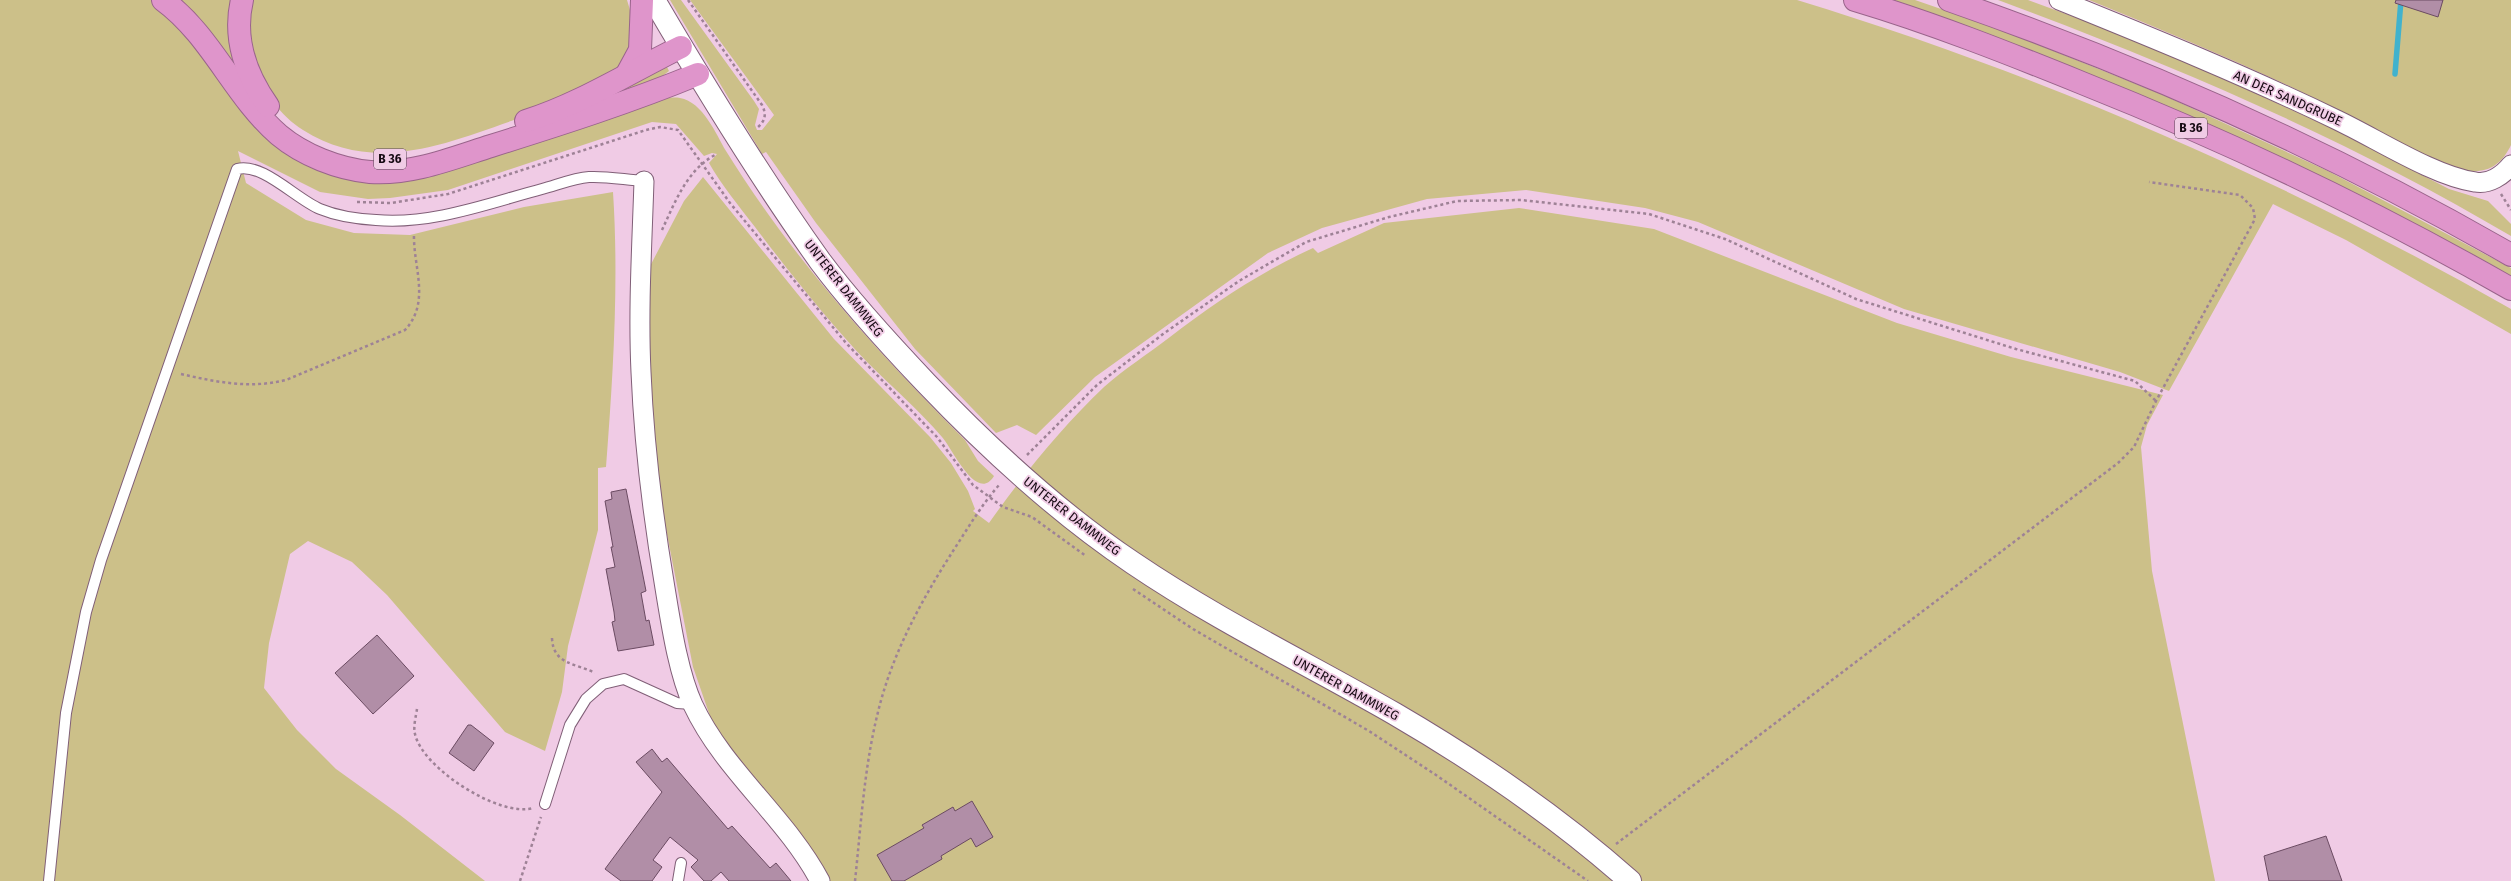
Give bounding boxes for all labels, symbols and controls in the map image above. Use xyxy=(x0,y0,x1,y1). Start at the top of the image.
street label: AN DER SANDGRUBE xyxy=(2231,67,2345,129)
road number: B 36 xyxy=(2175,118,2207,138)
road number: B 36 xyxy=(374,149,406,169)
street label: UNTERER DAMMWEG xyxy=(801,237,887,339)
street label: UNTERER DAMMWEG xyxy=(1021,473,1123,559)
street label: UNTERER DAMMWEG xyxy=(1290,653,1402,723)

